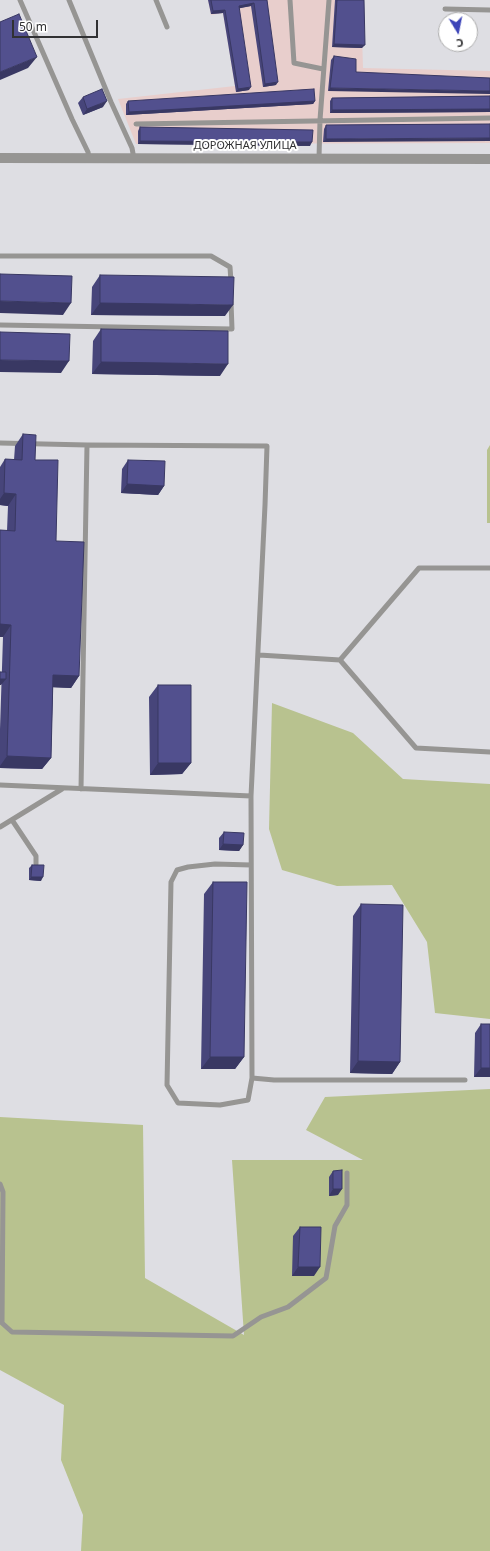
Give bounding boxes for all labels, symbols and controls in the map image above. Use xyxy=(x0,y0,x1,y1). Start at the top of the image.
scale bar xyxy=(14,12,100,38)
north arrow xyxy=(438,12,478,52)
text: 50 m xyxy=(19,18,47,35)
text: С xyxy=(455,35,465,51)
street label: ДОРОЖНАЯ УЛИЦА xyxy=(193,139,297,153)

